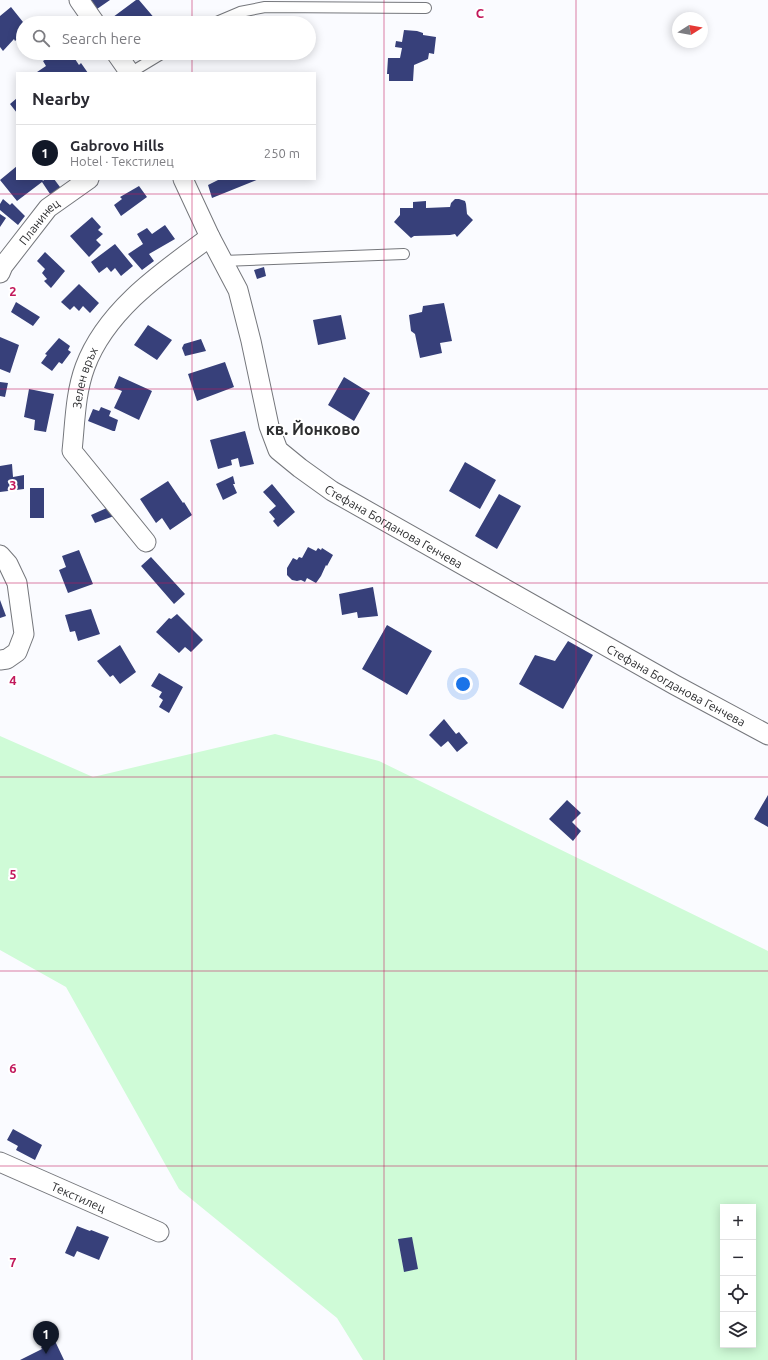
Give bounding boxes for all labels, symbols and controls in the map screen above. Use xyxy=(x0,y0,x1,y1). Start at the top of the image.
text: C xyxy=(476,6,485,20)
north arrow xyxy=(672,12,708,48)
search box xyxy=(16,16,316,60)
icon: search xyxy=(30,27,52,49)
text: Search here xyxy=(62,30,141,47)
text: Nearby xyxy=(32,89,90,108)
text: Gabrovo Hills xyxy=(70,137,164,154)
text: 1 xyxy=(41,146,49,160)
text: 250 m xyxy=(264,146,300,160)
text: Hotel · Текстилец xyxy=(70,154,174,168)
street label: Планинец xyxy=(16,196,62,247)
text: 2 xyxy=(9,284,17,298)
street label: Зелен връх xyxy=(69,345,100,409)
district label: кв. Йонково xyxy=(266,419,360,438)
text: 3 xyxy=(9,478,17,492)
street label: Стефана Богданова Генчева xyxy=(323,482,465,570)
street label: Стефана Богданова Генчева xyxy=(605,641,748,728)
text: 4 xyxy=(9,673,17,687)
your location xyxy=(453,674,473,694)
text: 5 xyxy=(9,867,17,881)
text: 6 xyxy=(9,1061,17,1075)
street label: Текстилец xyxy=(50,1179,108,1214)
map controls xyxy=(720,1204,756,1348)
button: + xyxy=(720,1204,756,1240)
button: − xyxy=(720,1240,756,1276)
text: 7 xyxy=(9,1255,17,1269)
button: locate xyxy=(720,1276,756,1312)
button: layers xyxy=(720,1312,756,1348)
pin: 1 xyxy=(33,1321,59,1354)

